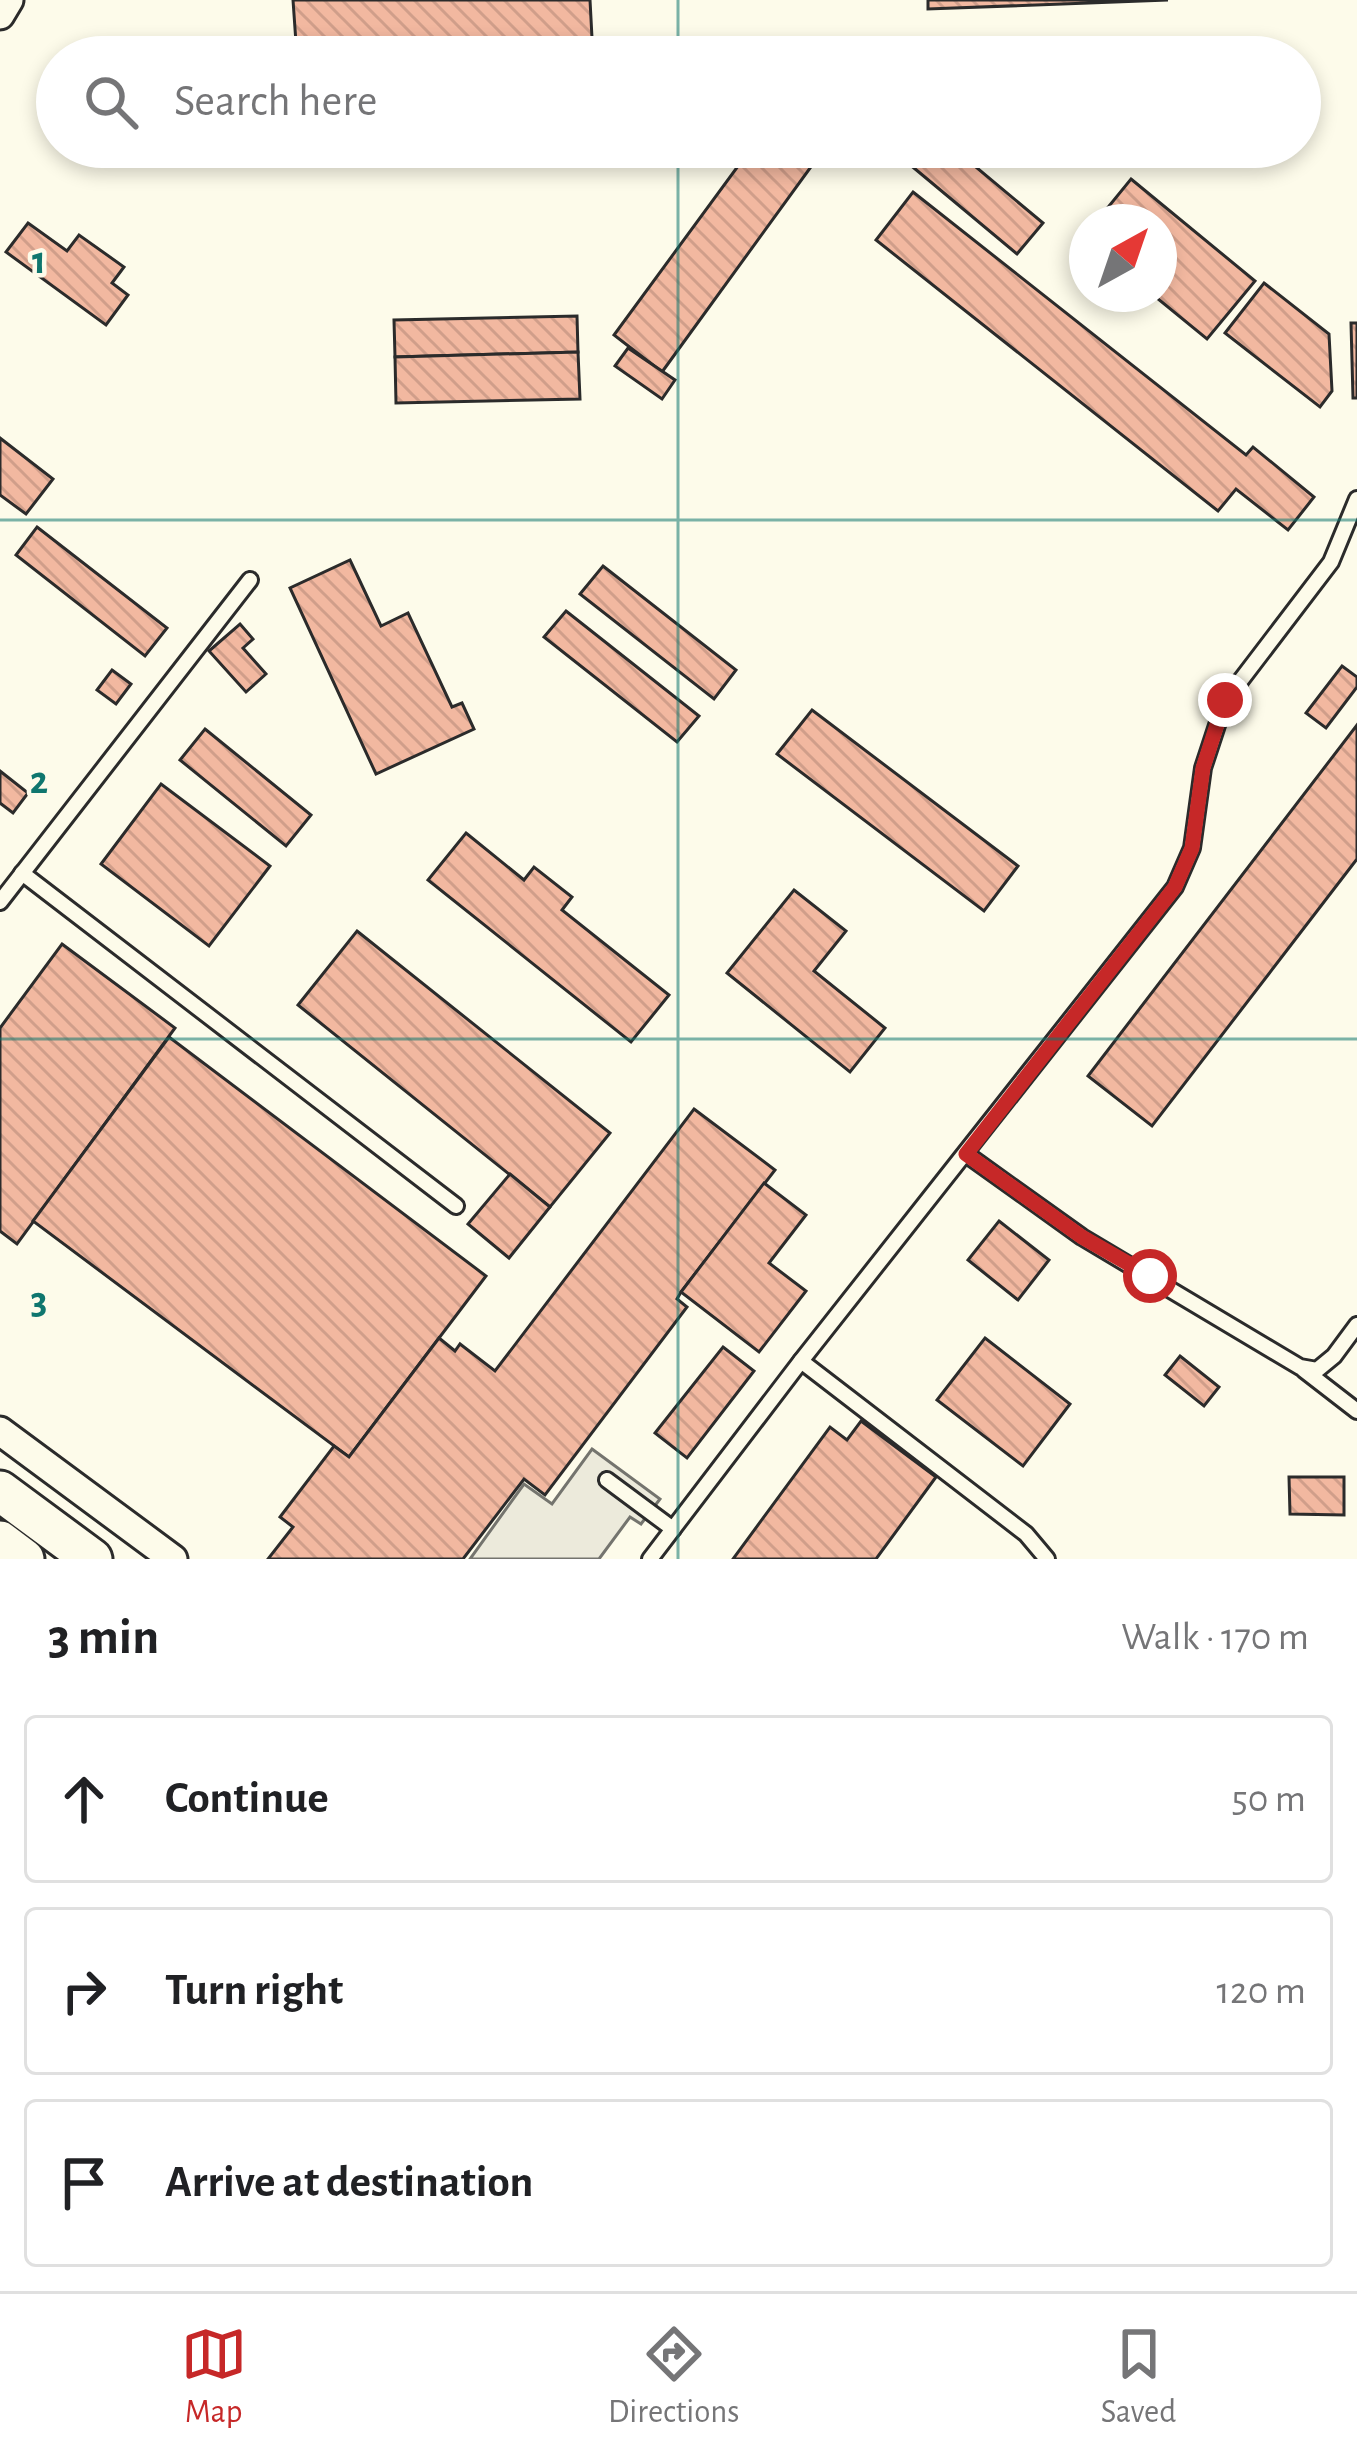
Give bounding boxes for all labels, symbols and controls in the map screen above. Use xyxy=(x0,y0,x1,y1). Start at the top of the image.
search box xyxy=(36,36,1321,168)
icon: search xyxy=(78,69,144,135)
text: Search here xyxy=(174,79,377,124)
north arrow xyxy=(1069,204,1177,312)
text: 1 xyxy=(32,242,46,281)
route end xyxy=(1198,673,1252,727)
text: 2 xyxy=(30,762,48,801)
route start xyxy=(1123,1249,1177,1303)
text: 3 xyxy=(31,1282,47,1321)
text: 3 min xyxy=(48,1612,159,1663)
text: Walk · 170 m xyxy=(1121,1618,1309,1657)
icon: ahead xyxy=(51,1766,117,1832)
text: Continue xyxy=(165,1776,329,1821)
text: 50 m xyxy=(1231,1780,1306,1819)
icon: right xyxy=(51,1958,117,2024)
text: Turn right xyxy=(165,1968,343,2013)
text: 120 m xyxy=(1217,1972,1306,2011)
icon: arrive xyxy=(51,2150,117,2216)
text: Arrive at destination xyxy=(165,2160,533,2205)
tab: Map xyxy=(181,2321,247,2433)
tab: Directions xyxy=(608,2321,739,2433)
tab: Saved xyxy=(1101,2321,1176,2433)

